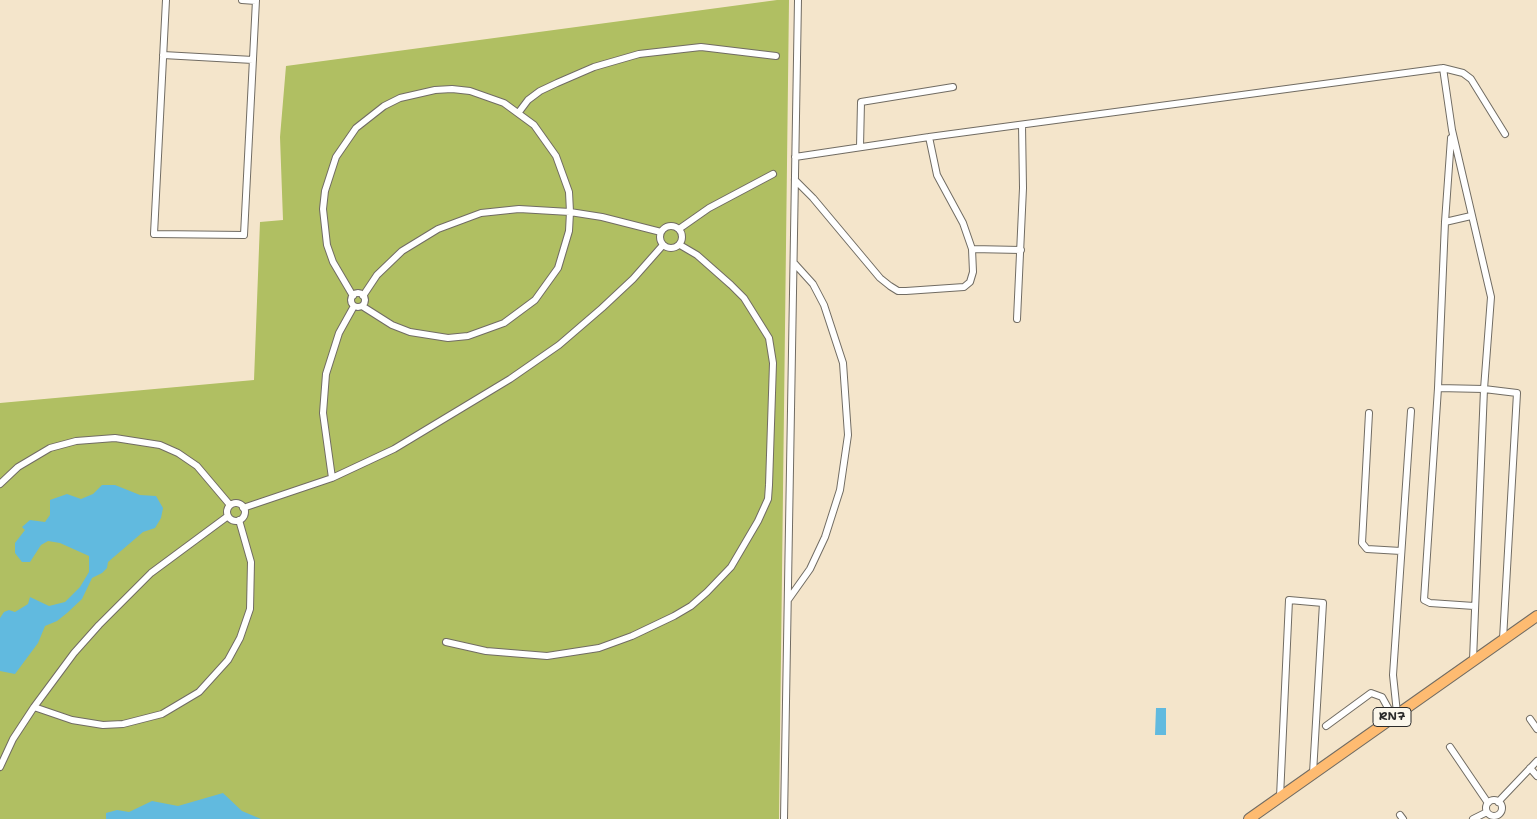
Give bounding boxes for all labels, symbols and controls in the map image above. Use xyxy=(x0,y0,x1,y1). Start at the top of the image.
road number: RN7 xyxy=(1373,708,1411,726)

